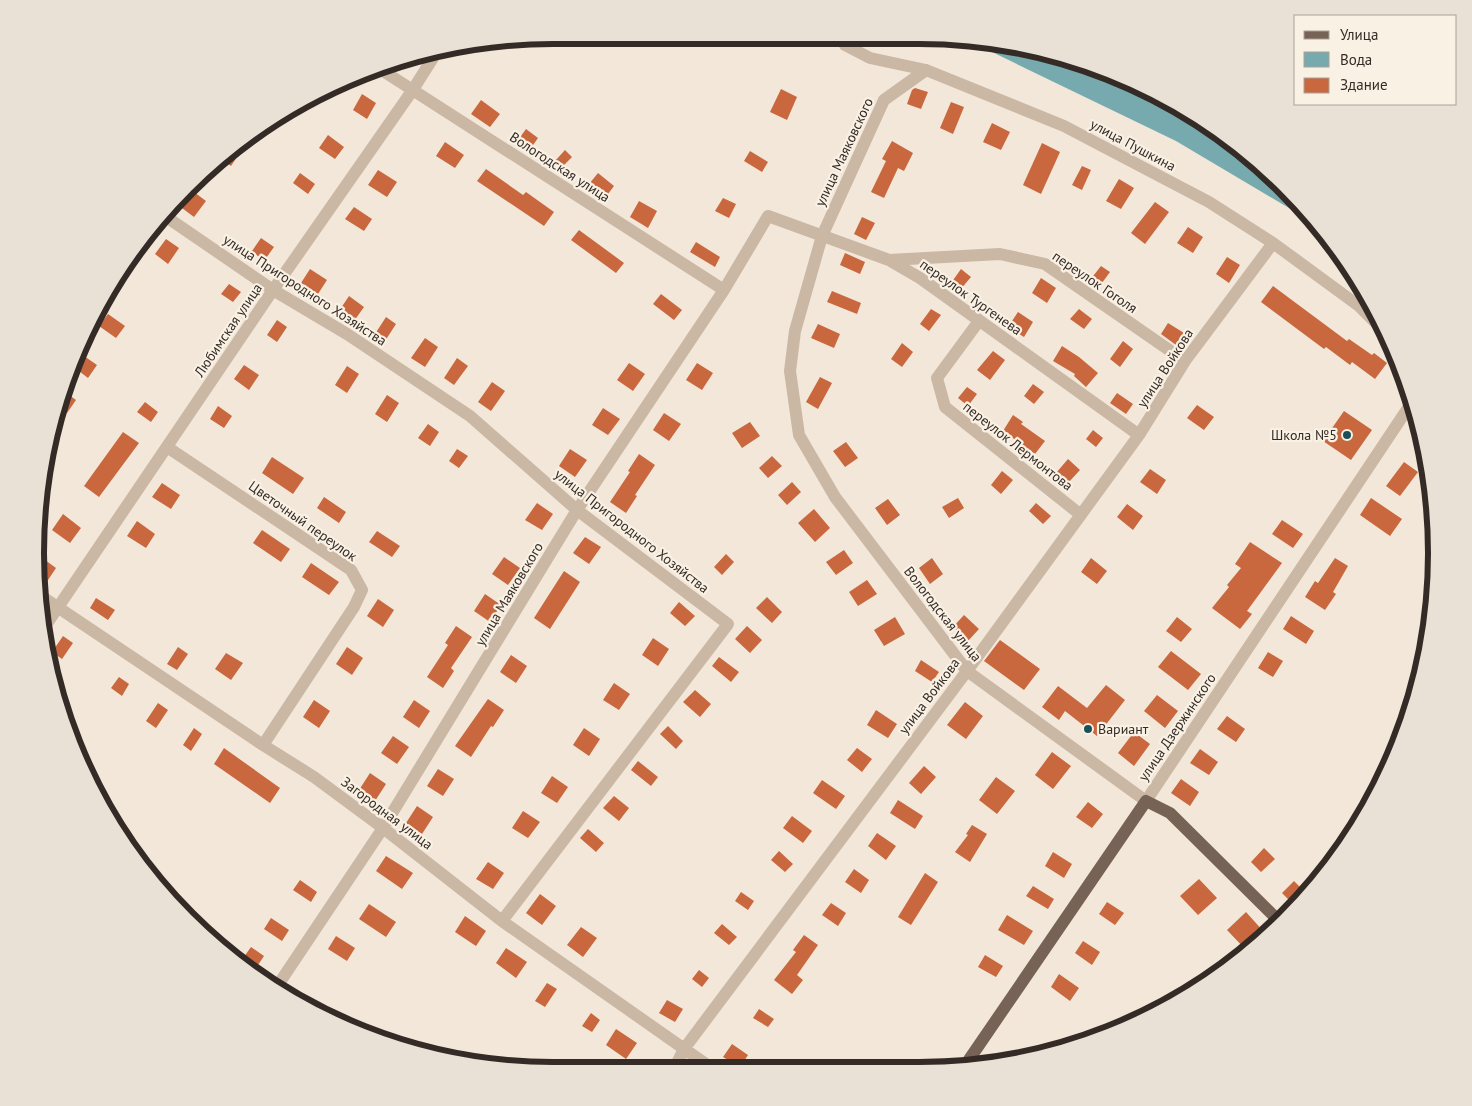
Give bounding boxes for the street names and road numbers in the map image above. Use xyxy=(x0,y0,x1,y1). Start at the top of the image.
street label: улица Маяковского xyxy=(811,95,877,209)
street label: улица Пушкина xyxy=(1087,115,1179,175)
street label: Вологодская улица xyxy=(506,128,614,206)
street label: улица Пригородного Хозяйства xyxy=(220,230,390,350)
street label: переулок Гоголя xyxy=(1049,247,1141,317)
street label: переулок Тургенева xyxy=(916,255,1026,339)
street label: Любимская улица xyxy=(190,280,266,381)
street label: улица Войкова xyxy=(1133,325,1197,411)
street label: переулок Лермонтова xyxy=(959,397,1077,495)
street label: улица Пригородного Хозяйства xyxy=(551,465,713,597)
street label: Цветочный переулок xyxy=(245,477,361,565)
street label: улица Маяковского xyxy=(471,539,547,649)
street label: Вологодская улица xyxy=(900,563,986,665)
street label: улица Войкова xyxy=(895,654,964,738)
street label: улица Дзержинского xyxy=(1134,670,1220,784)
street label: Загородная улица xyxy=(338,773,436,853)

